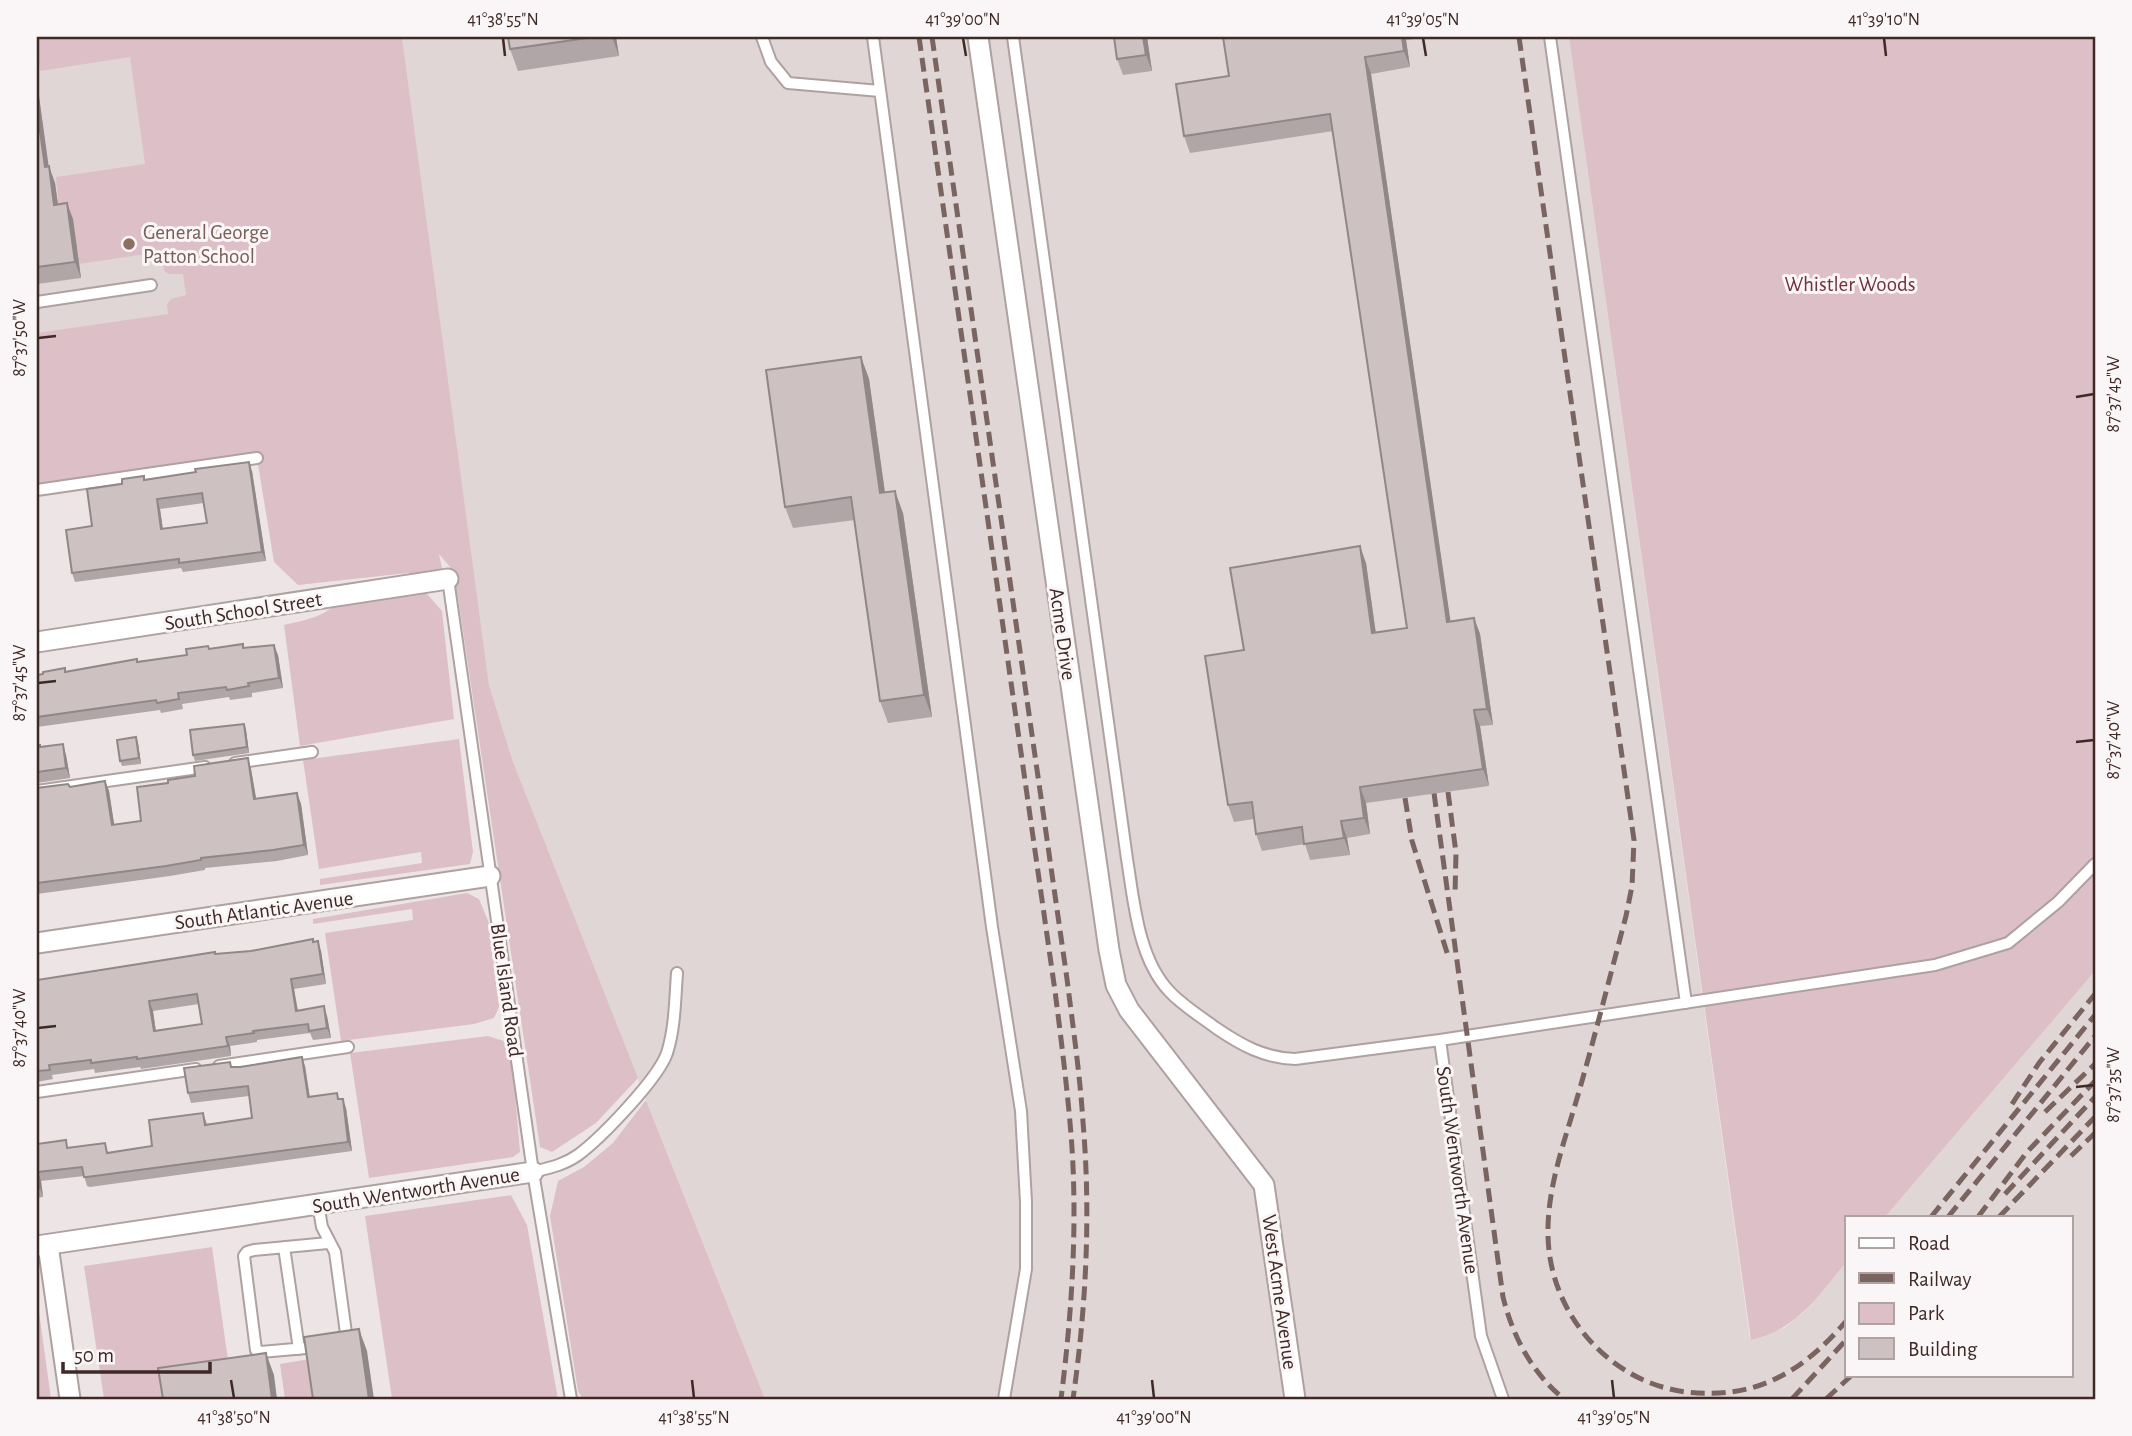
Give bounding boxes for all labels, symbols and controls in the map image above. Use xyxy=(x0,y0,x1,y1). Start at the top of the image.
text: 41°38'55"N xyxy=(467,11,539,29)
text: 41°39'00"N xyxy=(925,11,1001,29)
text: 41°39'05"N xyxy=(1386,11,1460,29)
text: 41°39'10"N xyxy=(1848,11,1920,29)
place label: General George Patton School xyxy=(143,222,269,267)
marker: General George Patton School xyxy=(121,236,137,252)
park label: Whistler Woods xyxy=(1784,274,1916,295)
text: 87°37'50"W xyxy=(11,299,29,377)
text: 87°37'45"W xyxy=(2105,356,2123,432)
street label: Acme Drive xyxy=(1046,586,1079,682)
street label: South School Street xyxy=(163,589,323,634)
text: 87°37'45"W xyxy=(11,645,29,721)
text: 87°37'40"W xyxy=(2105,701,2123,779)
street label: South Atlantic Avenue xyxy=(173,888,355,933)
street label: Blue Island Road xyxy=(487,922,526,1058)
text: 87°37'40"W xyxy=(11,989,29,1067)
text: 87°37'35"W xyxy=(2105,1047,2123,1123)
street label: South Wentworth Avenue xyxy=(1433,1065,1482,1275)
street label: South Wentworth Avenue xyxy=(311,1164,521,1217)
street label: West Acme Avenue xyxy=(1258,1213,1301,1371)
legend xyxy=(1845,1216,2072,1376)
text: Road xyxy=(1908,1233,1950,1254)
text: Railway xyxy=(1908,1269,1971,1290)
text: Park xyxy=(1908,1303,1945,1324)
scale bar xyxy=(63,1331,210,1375)
text: Building xyxy=(1908,1339,1978,1360)
text: 50 m xyxy=(74,1345,114,1366)
text: 41°38'50"N xyxy=(197,1409,271,1427)
text: 41°38'55"N xyxy=(658,1409,730,1427)
text: 41°39'00"N xyxy=(1116,1409,1192,1427)
text: 41°39'05"N xyxy=(1577,1409,1651,1427)

